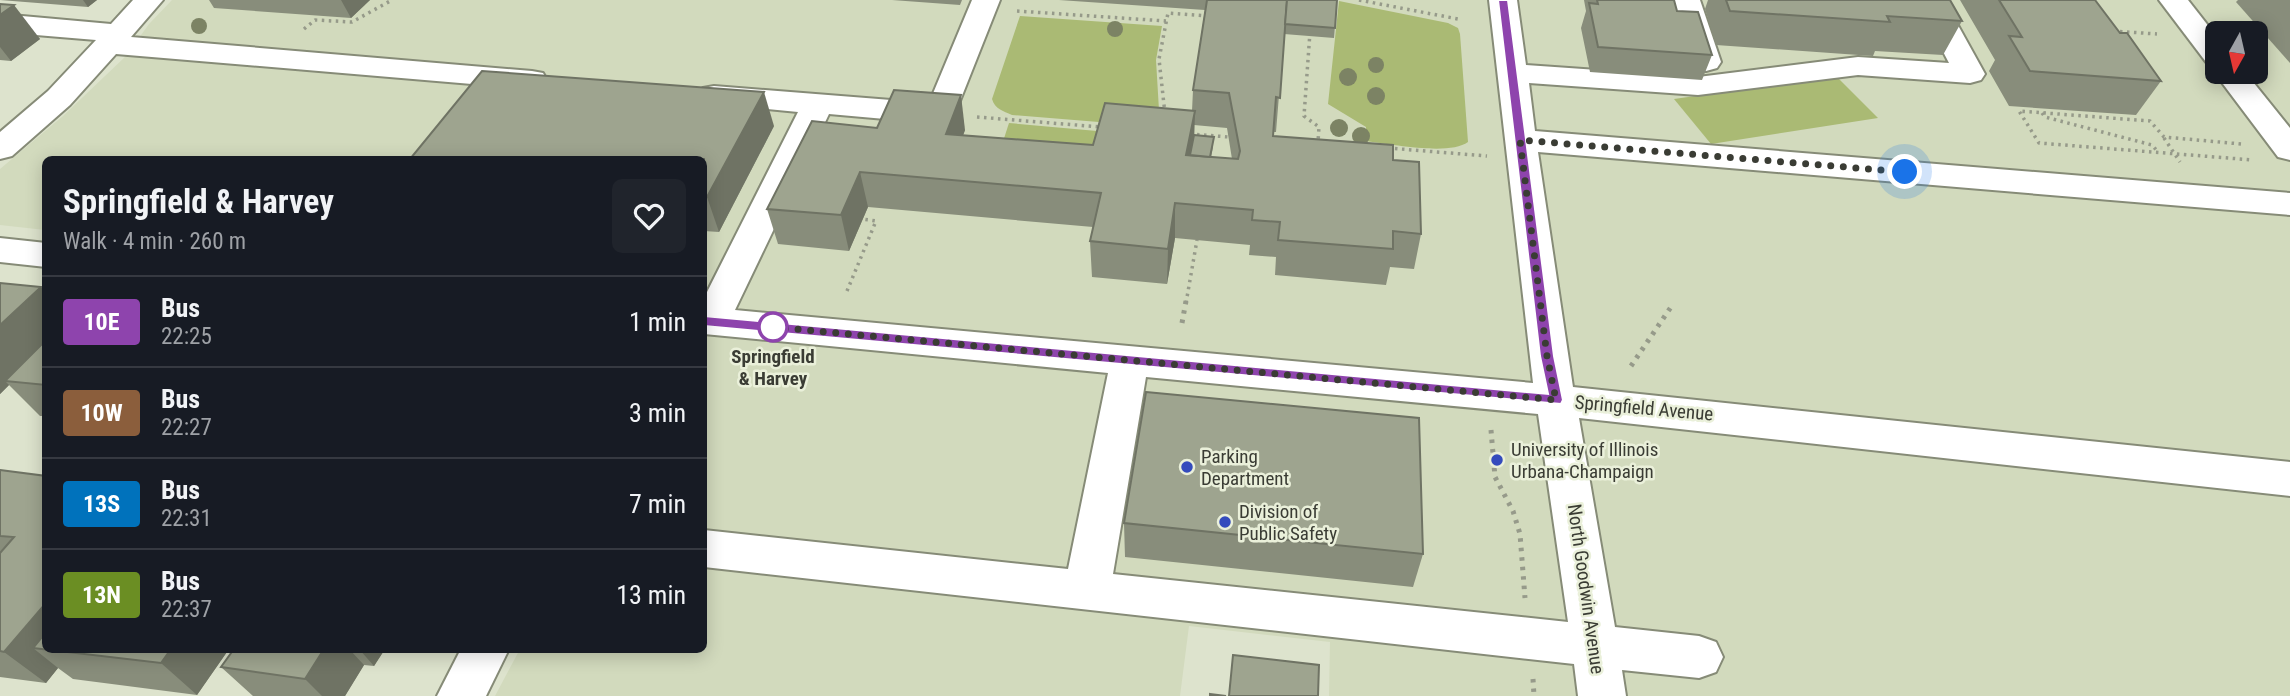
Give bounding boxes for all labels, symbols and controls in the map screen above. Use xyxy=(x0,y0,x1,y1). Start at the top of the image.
north arrow xyxy=(2205,21,2268,84)
map controls xyxy=(2205,21,2268,84)
your location xyxy=(1887,154,1922,189)
button: heart xyxy=(612,179,686,253)
text: Springfield & Harvey xyxy=(63,182,334,221)
text: Walk · 4 min · 260 m xyxy=(63,228,246,255)
text: Bus xyxy=(161,293,200,323)
text: 1 min xyxy=(629,307,686,337)
text: 10E xyxy=(83,308,120,336)
marker: Springfield & Harvey xyxy=(758,312,788,342)
text: 22:25 xyxy=(161,323,212,350)
place label: Springfield & Harvey xyxy=(731,345,815,390)
text: Bus xyxy=(161,384,200,414)
street label: Springfield Avenue xyxy=(1574,390,1714,426)
text: 3 min xyxy=(629,398,686,428)
text: 10W xyxy=(80,399,123,427)
text: 22:27 xyxy=(161,414,212,441)
place label: University of Illinois Urbana-Champaign xyxy=(1511,438,1658,483)
place label: Parking Department xyxy=(1201,445,1289,490)
marker: University of Illinois Urbana-Champaign xyxy=(1489,452,1505,468)
marker: Parking Department xyxy=(1179,459,1195,475)
text: Bus xyxy=(161,475,200,505)
text: 7 min xyxy=(629,489,686,519)
text: 13S xyxy=(83,490,120,518)
place label: Division of Public Safety xyxy=(1239,500,1337,545)
street label: North Goodwin Avenue xyxy=(1563,503,1609,676)
text: 22:31 xyxy=(161,505,212,532)
marker: Division of Public Safety xyxy=(1217,514,1233,530)
text: Bus xyxy=(161,566,200,596)
text: 13 min xyxy=(616,580,686,610)
text: 13N xyxy=(82,581,121,609)
text: 22:37 xyxy=(161,596,212,623)

